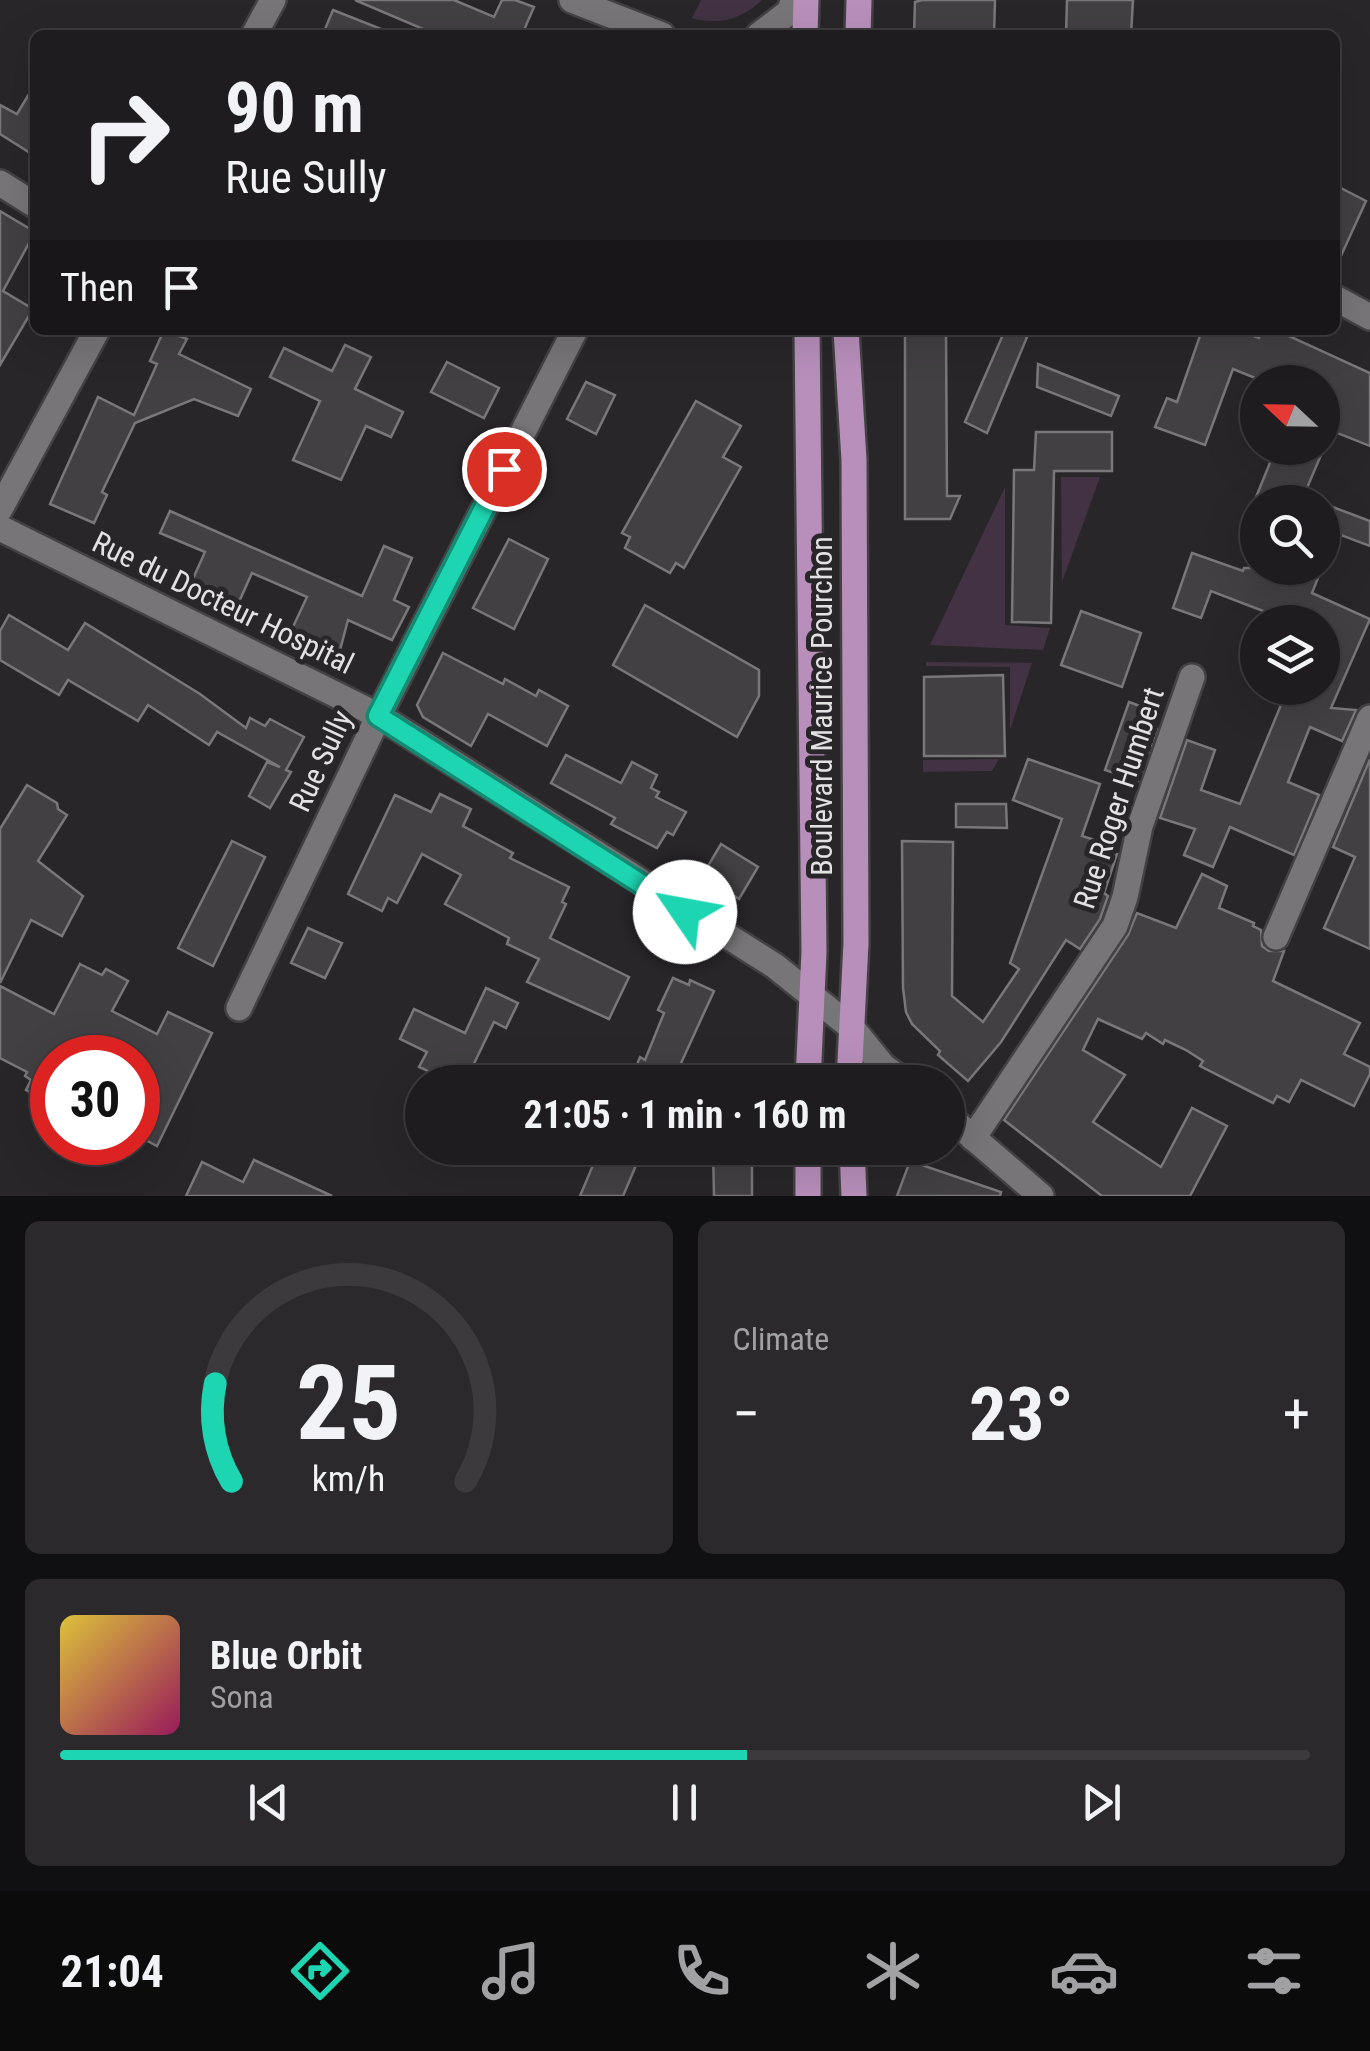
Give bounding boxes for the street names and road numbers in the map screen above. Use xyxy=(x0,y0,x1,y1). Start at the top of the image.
street label: Rue du Docteur Hospital xyxy=(87,524,360,681)
street label: Boulevard Maurice Pourchon xyxy=(804,536,839,876)
street label: Rue Roger Humbert xyxy=(1066,683,1171,913)
street label: Rue Sully xyxy=(282,705,359,817)

